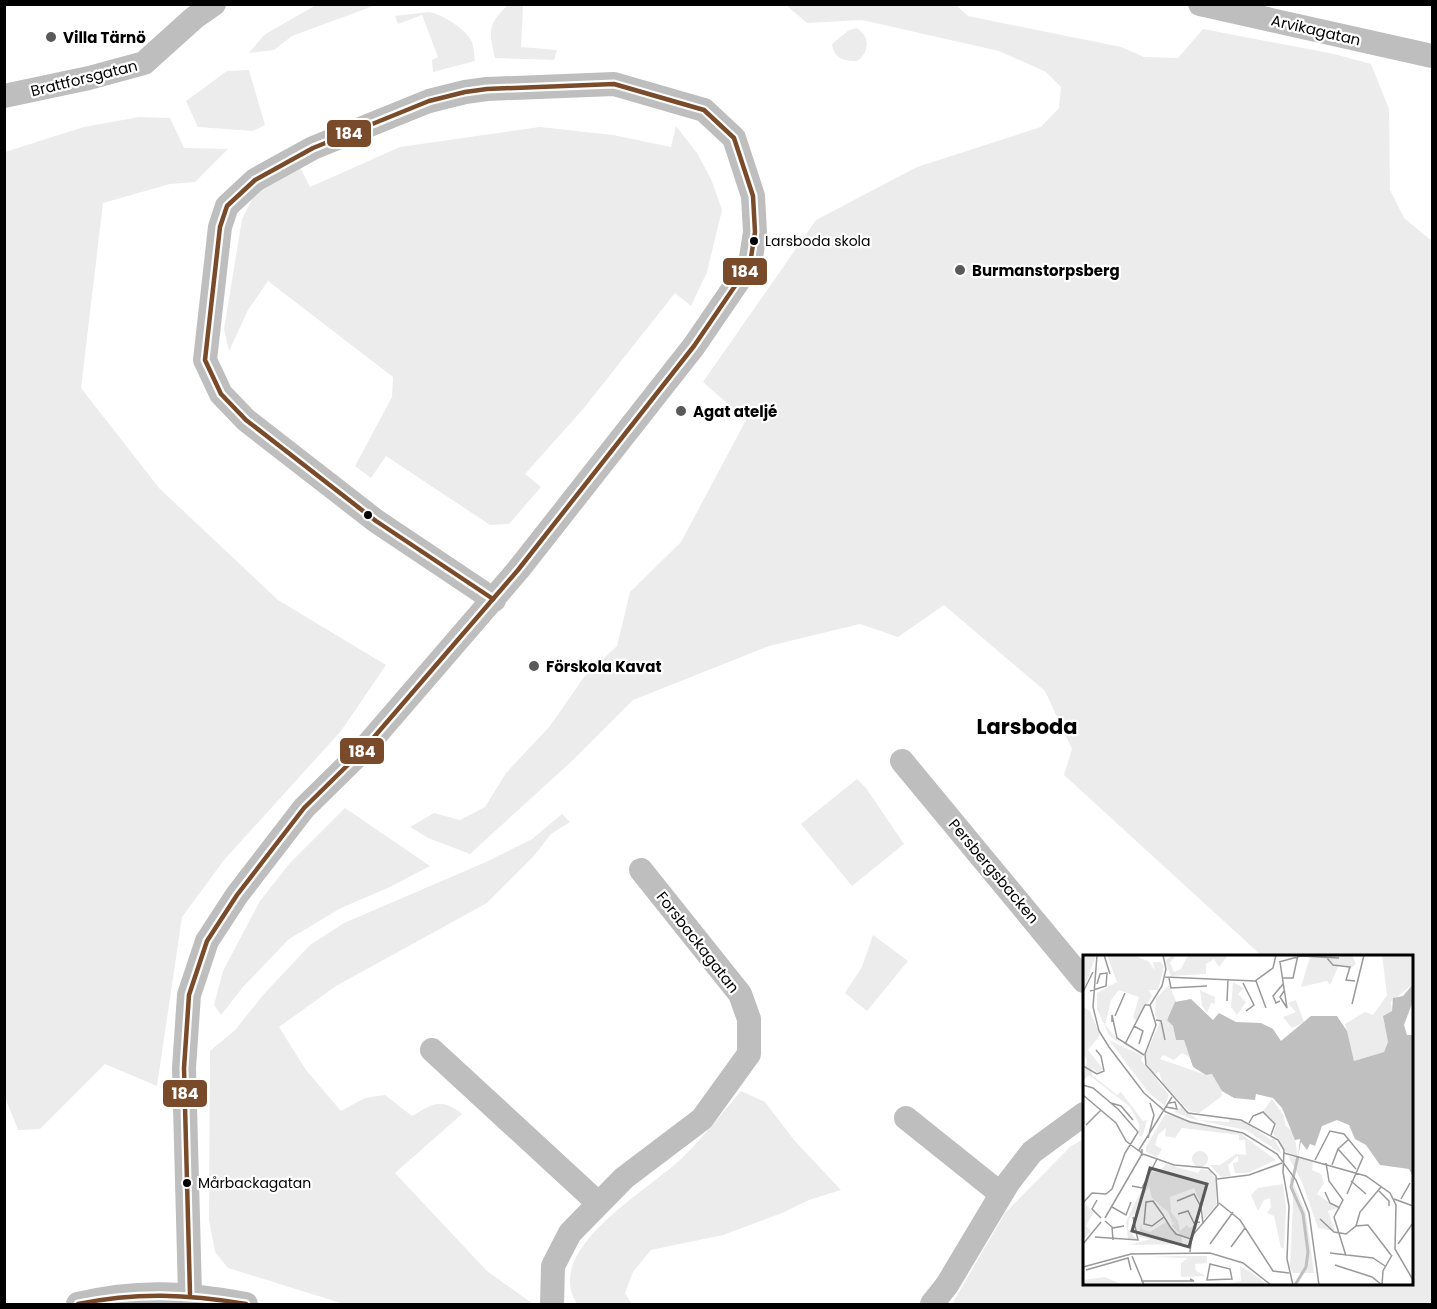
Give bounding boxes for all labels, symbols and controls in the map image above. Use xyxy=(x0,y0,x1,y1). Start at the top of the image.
street label: Arvikagatan xyxy=(1269,10,1363,50)
place label: Villa Tärnö xyxy=(63,27,146,48)
marker: Villa Tärnö xyxy=(44,30,58,44)
street label: Brattforsgatan xyxy=(28,55,140,101)
line badge: 184 xyxy=(326,119,372,148)
text: 184 xyxy=(335,122,363,145)
place label: Larsboda skola xyxy=(765,231,871,251)
marker: Larsboda skola xyxy=(748,235,760,247)
line badge: 184 xyxy=(722,257,768,286)
text: 184 xyxy=(731,260,759,283)
place label: Burmanstorpsberg xyxy=(972,260,1120,281)
marker: Burmanstorpsberg xyxy=(953,263,967,277)
place label: Agat ateljé xyxy=(693,401,777,422)
marker: Agat ateljé xyxy=(674,404,688,418)
unlabelled marker xyxy=(362,509,374,521)
place label: Förskola Kavat xyxy=(546,656,661,677)
marker: Förskola Kavat xyxy=(527,659,541,673)
district label: Larsboda xyxy=(976,712,1078,741)
line badge: 184 xyxy=(339,737,385,765)
text: 184 xyxy=(348,740,376,763)
street label: Persbergsbacken xyxy=(944,814,1044,928)
street label: Forsbackagatan xyxy=(652,887,744,997)
inset map xyxy=(1083,955,1413,1285)
line badge: 184 xyxy=(162,1079,208,1108)
text: 184 xyxy=(171,1082,199,1105)
place label: Mårbackagatan xyxy=(198,1173,311,1193)
marker: Mårbackagatan xyxy=(181,1177,193,1189)

